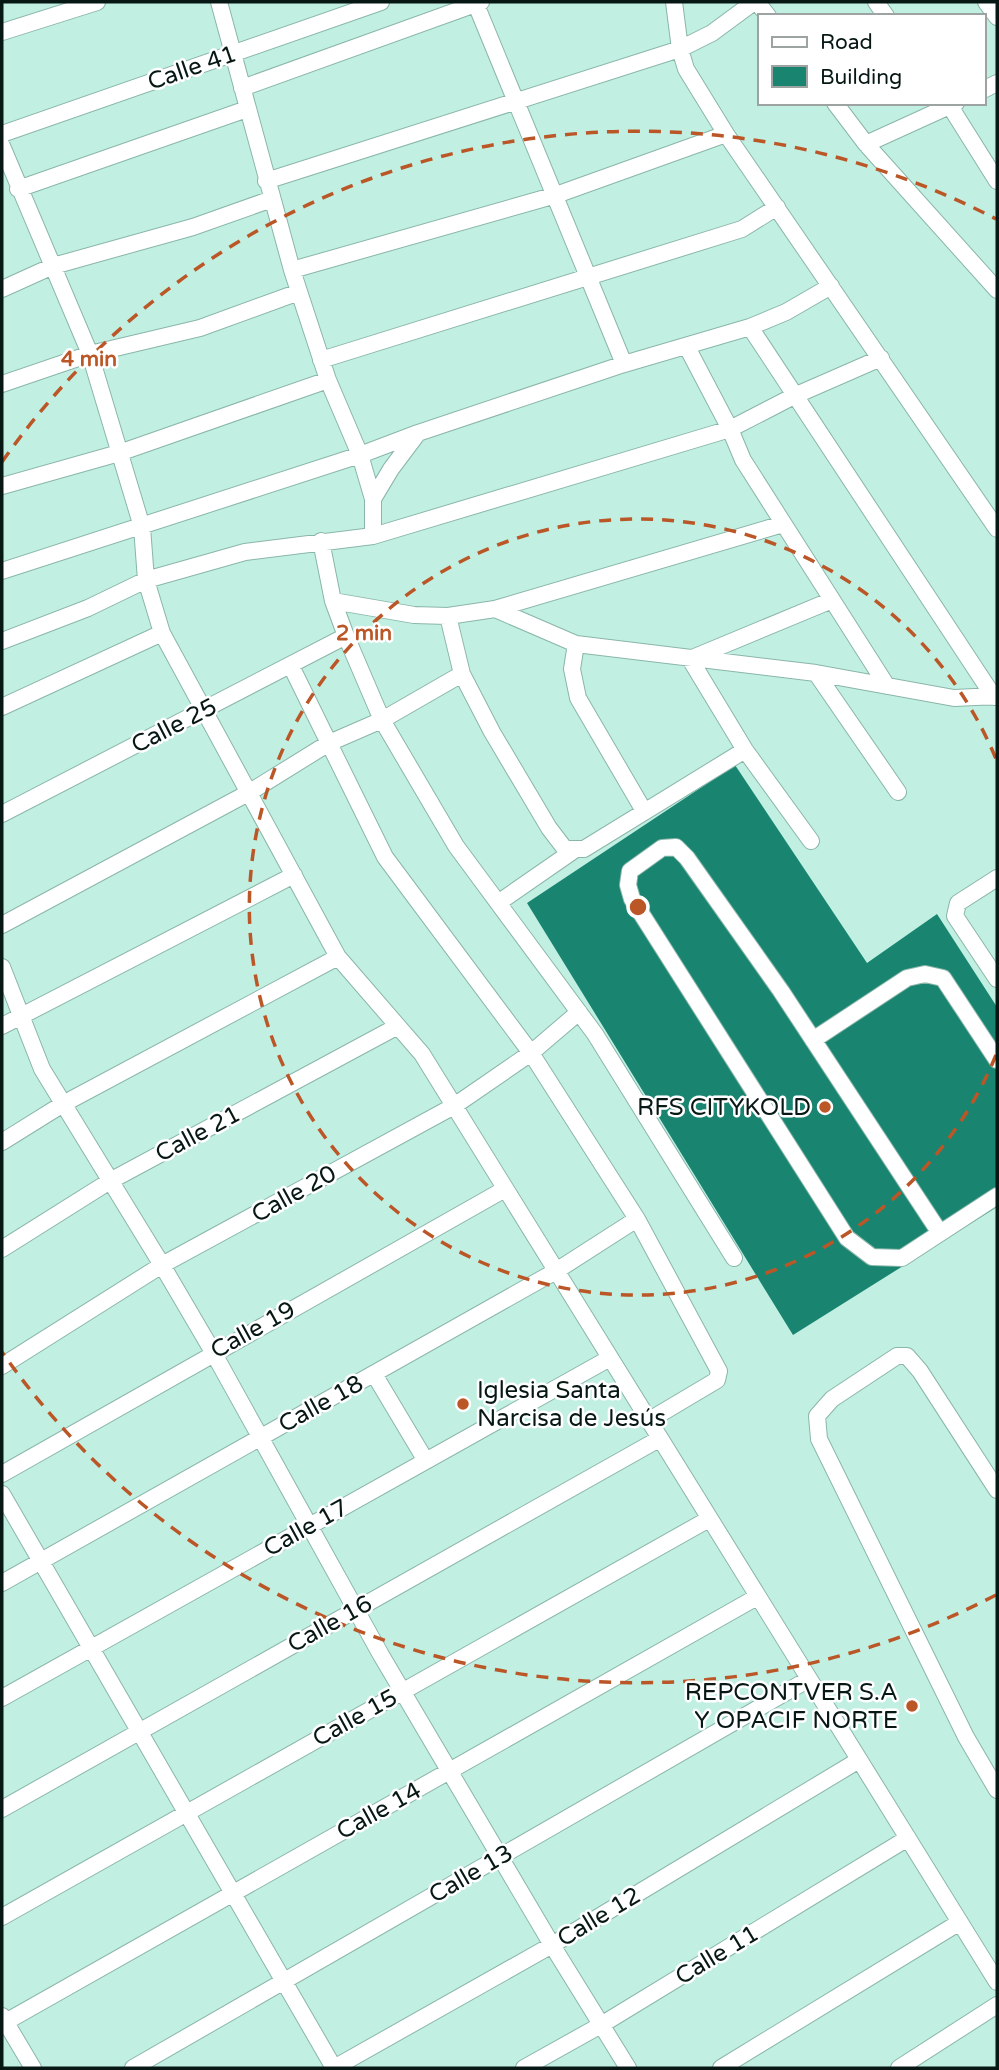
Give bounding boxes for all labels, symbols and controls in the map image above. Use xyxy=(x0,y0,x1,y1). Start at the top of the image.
legend xyxy=(758,14,985,105)
text: Road xyxy=(820,30,873,55)
street label: Calle 41 xyxy=(144,39,240,97)
text: Building xyxy=(820,65,902,90)
text: 4 min xyxy=(61,347,117,372)
text: 2 min xyxy=(336,621,392,646)
street label: Calle 25 xyxy=(126,692,222,760)
centre of rings xyxy=(626,895,650,919)
place label: RFS CITYKOLD xyxy=(637,1093,811,1122)
marker: RFS CITYKOLD xyxy=(817,1099,833,1115)
street label: Calle 21 xyxy=(151,1100,245,1168)
street label: Calle 20 xyxy=(247,1159,341,1229)
street label: Calle 19 xyxy=(206,1295,300,1365)
street label: Calle 18 xyxy=(274,1369,368,1439)
place label: Iglesia Santa Narcisa de Jesús xyxy=(477,1376,666,1433)
marker: Iglesia Santa Narcisa de Jesús xyxy=(455,1396,471,1412)
street label: Calle 17 xyxy=(259,1493,353,1563)
street label: Calle 16 xyxy=(283,1589,377,1659)
place label: REPCONTVER S.A Y OPACIF NORTE xyxy=(685,1678,898,1735)
street label: Calle 15 xyxy=(308,1683,402,1753)
marker: REPCONTVER S.A Y OPACIF NORTE xyxy=(904,1698,920,1714)
street label: Calle 14 xyxy=(332,1776,426,1846)
street label: Calle 13 xyxy=(424,1838,518,1910)
street label: Calle 12 xyxy=(552,1881,646,1953)
street label: Calle 11 xyxy=(670,1919,764,1991)

